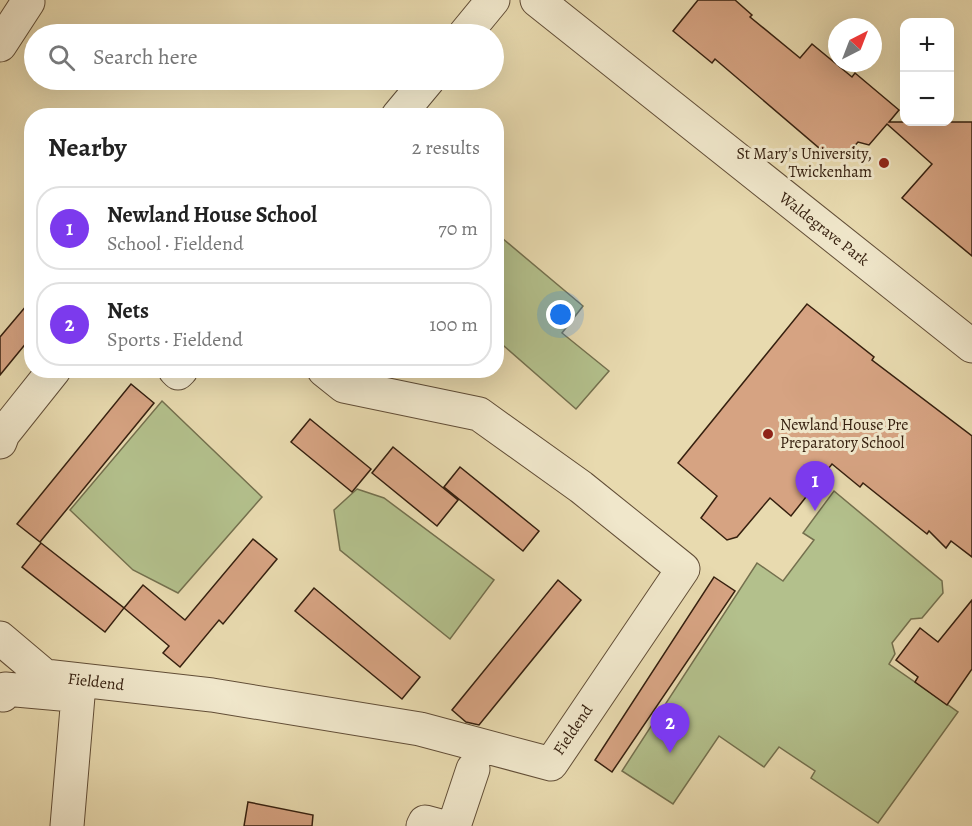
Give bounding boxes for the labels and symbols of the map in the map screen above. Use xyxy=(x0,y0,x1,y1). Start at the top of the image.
north arrow xyxy=(828,18,882,72)
place label: St Mary's University, Twickenham xyxy=(736,143,872,183)
marker: St Mary's University, Twickenham xyxy=(877,156,891,170)
street label: Waldegrave Park xyxy=(774,186,874,271)
your location xyxy=(546,300,575,329)
place label: Newland House Pre Preparatory School xyxy=(780,414,908,454)
marker: Newland House Pre Preparatory School xyxy=(761,427,775,441)
pin: 1 xyxy=(796,462,834,511)
street label: Fieldend xyxy=(67,668,126,696)
street label: Fieldend xyxy=(548,700,598,760)
pin: 2 xyxy=(650,704,690,753)

